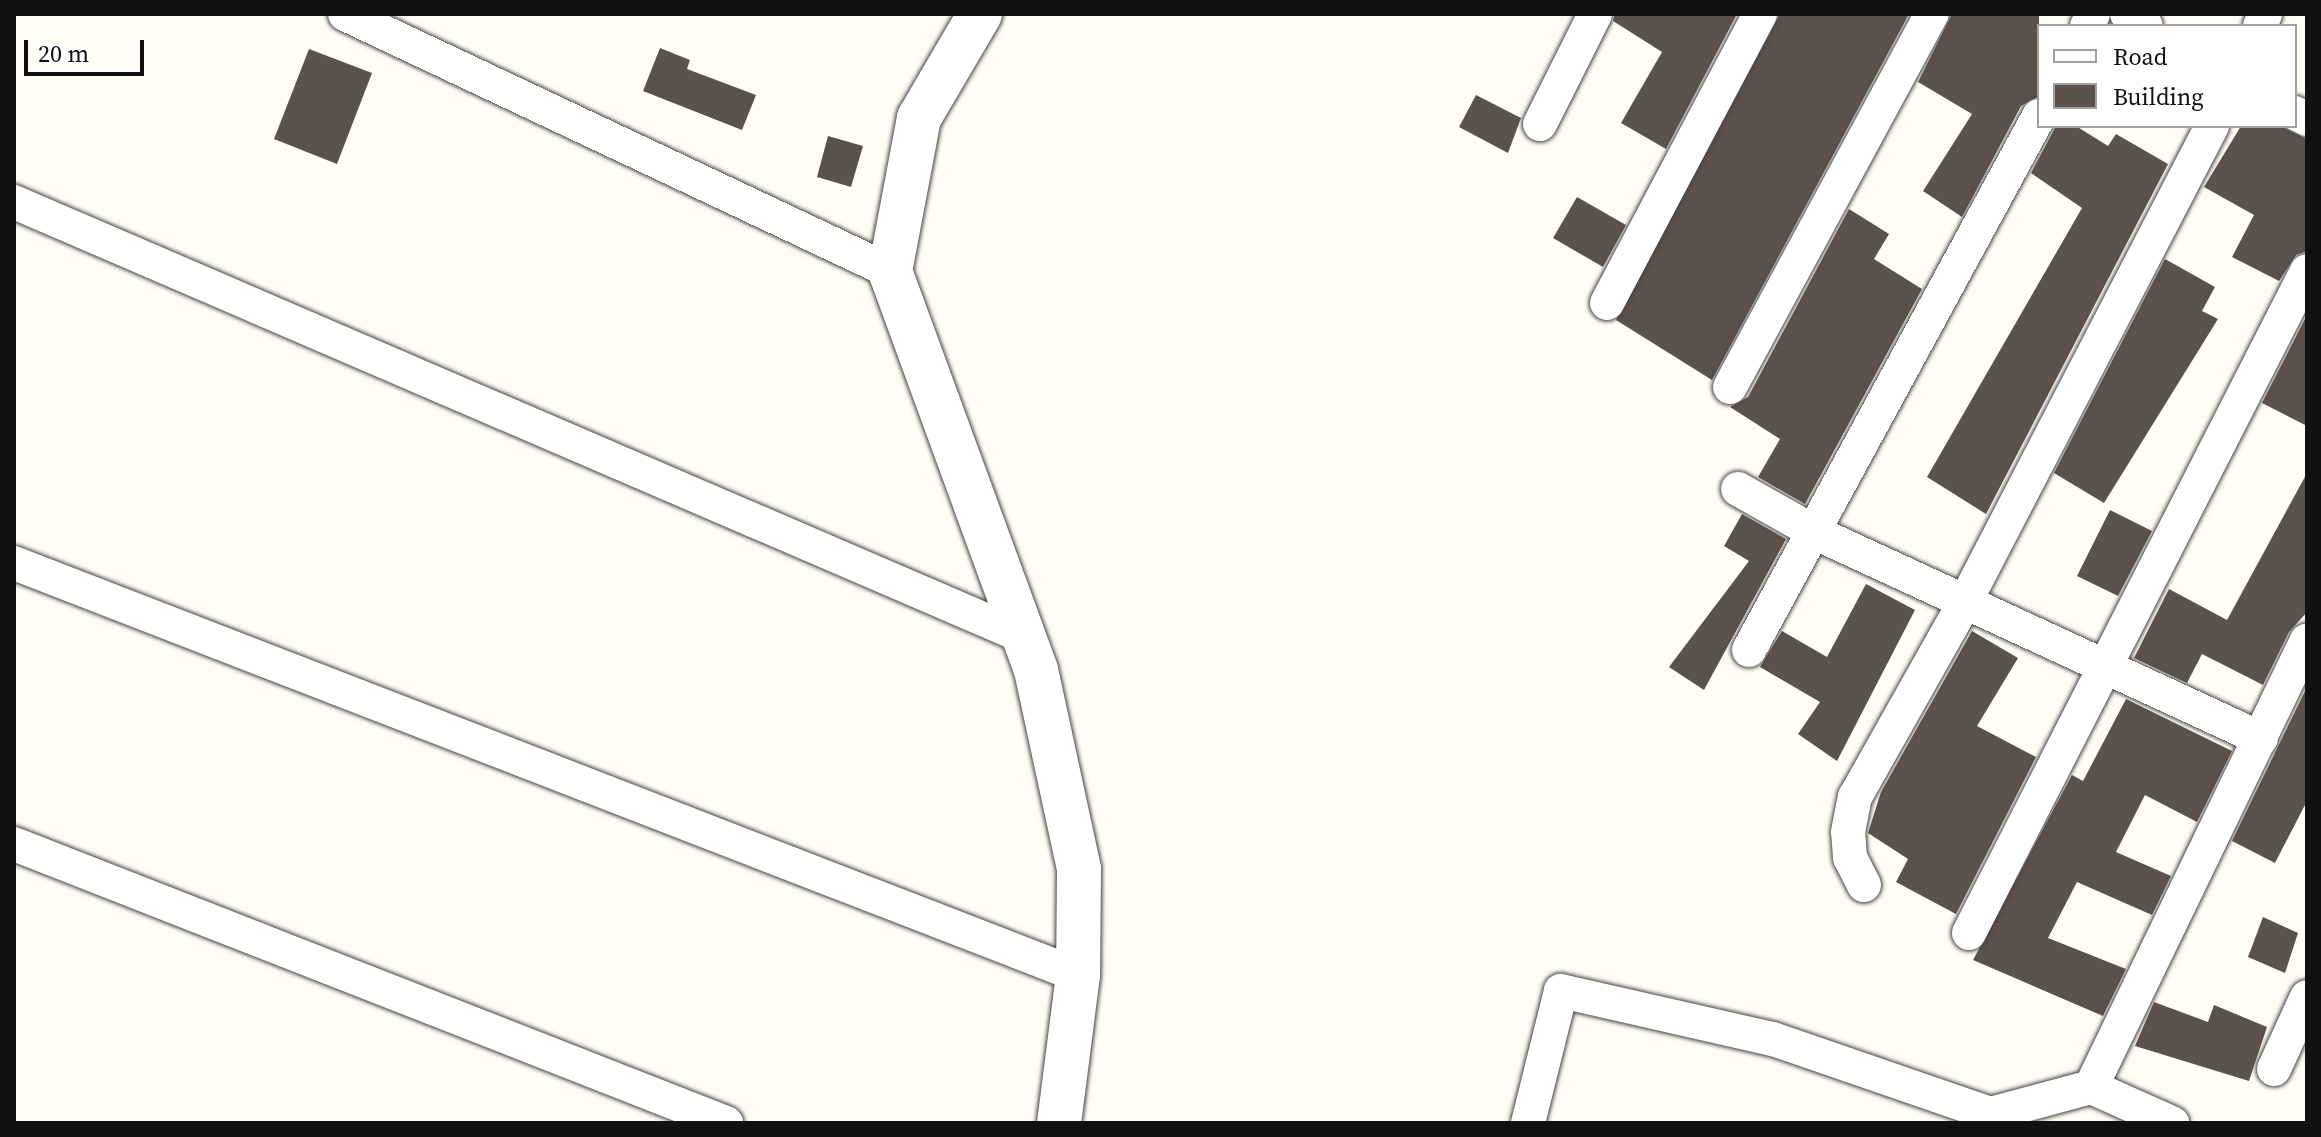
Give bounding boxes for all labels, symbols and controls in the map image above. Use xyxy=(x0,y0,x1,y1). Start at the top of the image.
scale bar xyxy=(28,24,148,74)
legend xyxy=(2037,24,2297,128)
text: 20 m xyxy=(38,37,89,70)
text: Road xyxy=(2113,40,2167,73)
text: Building xyxy=(2113,80,2204,113)

